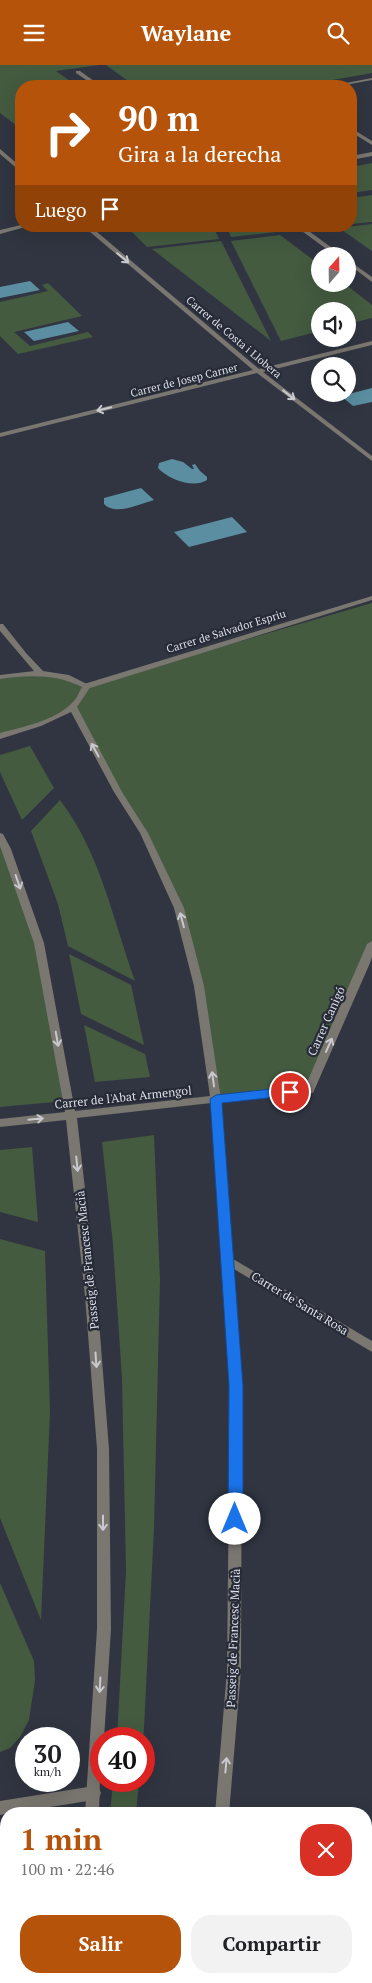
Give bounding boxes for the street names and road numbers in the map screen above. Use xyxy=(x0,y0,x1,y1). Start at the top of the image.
street label: Carrer de Costa i Llobera xyxy=(183,293,285,381)
street label: Carrer de Josep Carner xyxy=(129,360,240,400)
street label: Carrer de Salvador Espriu xyxy=(165,606,288,656)
street label: Carrer Canigó xyxy=(304,984,348,1058)
street label: Carrer de l'Abat Armengol xyxy=(54,1082,193,1112)
street label: Passeig de Francesc Macià xyxy=(72,1190,102,1330)
street label: Carrer de Santa Rosa xyxy=(249,1268,351,1338)
street label: Passeig de Francesc Macià xyxy=(223,1568,243,1708)

